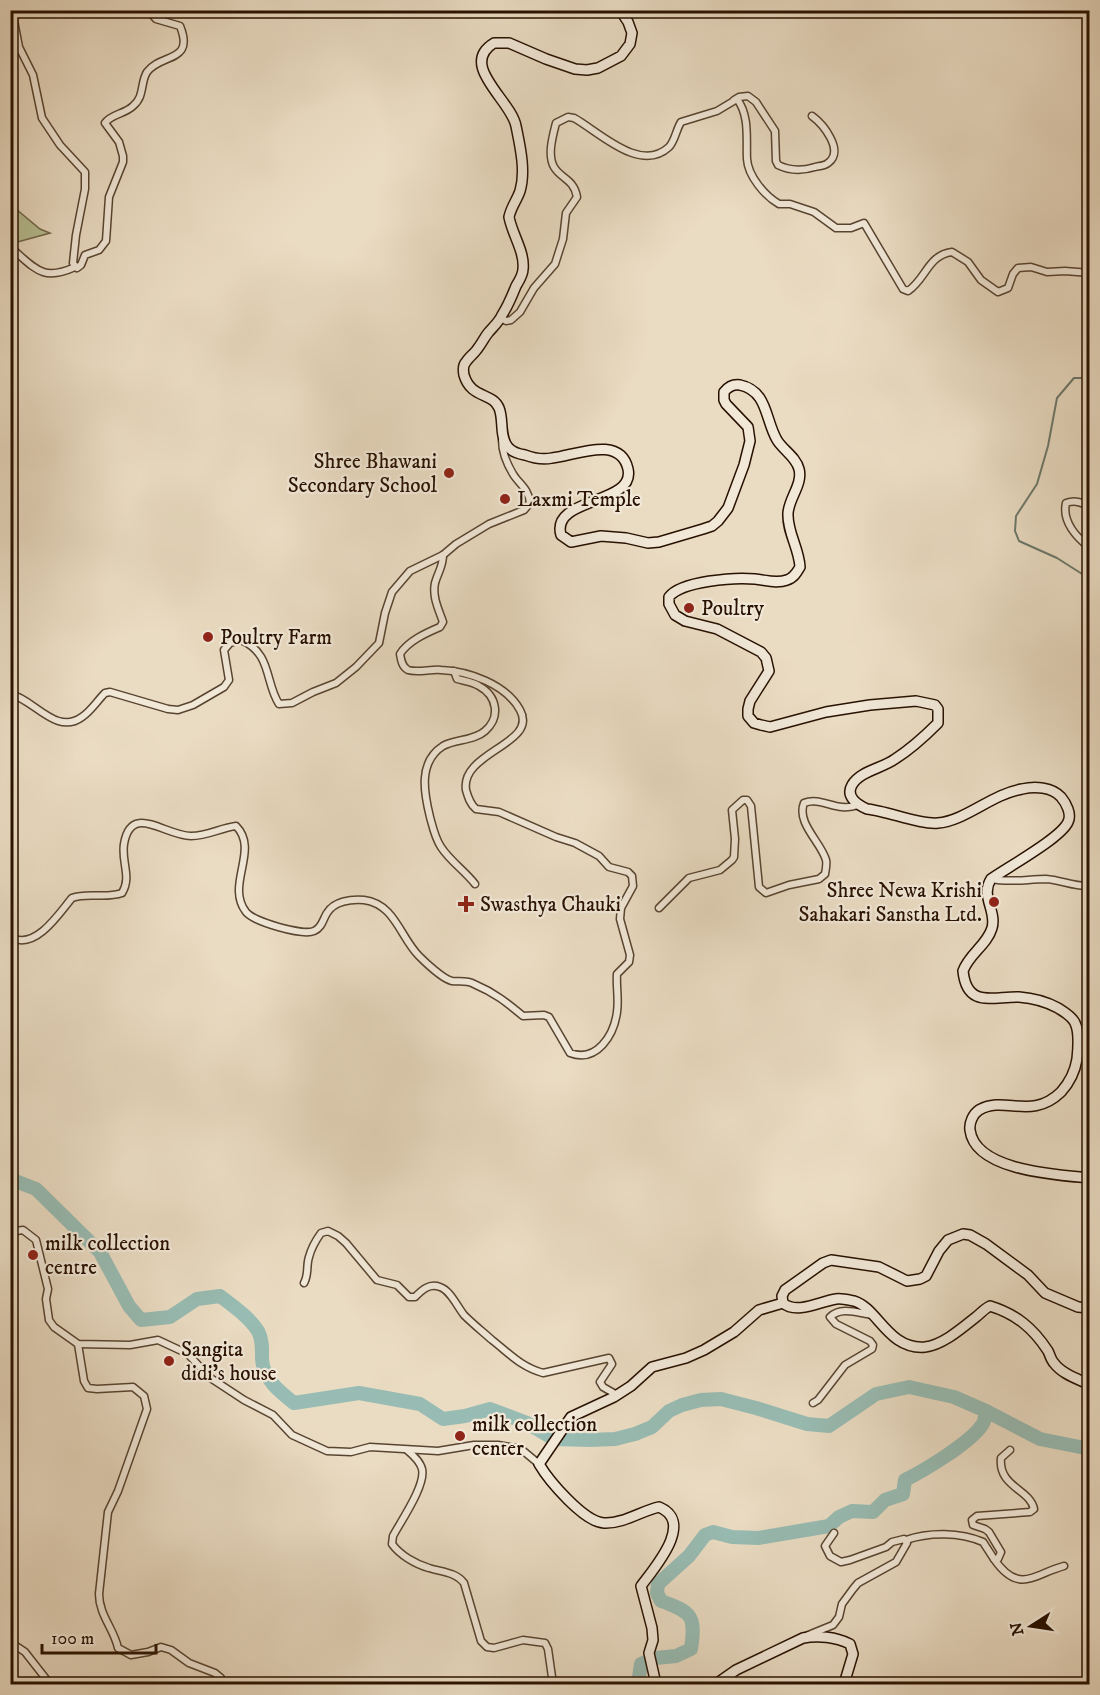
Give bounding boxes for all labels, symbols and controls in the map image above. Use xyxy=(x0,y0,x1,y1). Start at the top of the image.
place label: Shree Bhawani Secondary School xyxy=(288,449,438,499)
marker: Shree Bhawani Secondary School xyxy=(442,466,456,480)
place label: Laxmi Temple xyxy=(517,487,641,513)
marker: Laxmi Temple xyxy=(498,492,512,506)
place label: Poultry xyxy=(701,596,765,622)
marker: Poultry xyxy=(682,601,696,615)
place label: Poultry Farm xyxy=(220,625,332,651)
marker: Poultry Farm xyxy=(201,630,215,644)
place label: Shree Newa Krishi Sahakari Sanstha Ltd. xyxy=(798,878,982,928)
place label: Swasthya Chauki xyxy=(480,892,621,918)
marker: Swasthya Chauki xyxy=(457,895,475,913)
marker: Shree Newa Krishi Sahakari Sanstha Ltd. xyxy=(987,895,1001,909)
place label: milk collection centre xyxy=(45,1231,170,1281)
marker: milk collection centre xyxy=(26,1248,40,1262)
place label: Sangita didi's house xyxy=(181,1337,277,1387)
marker: Sangita didi's house xyxy=(162,1354,176,1368)
place label: milk collection center xyxy=(472,1412,597,1462)
marker: milk collection center xyxy=(453,1429,467,1443)
north arrow xyxy=(1001,1596,1061,1656)
scale bar xyxy=(42,1617,156,1655)
text: N xyxy=(1006,1620,1028,1637)
text: 100 m xyxy=(51,1628,94,1650)

